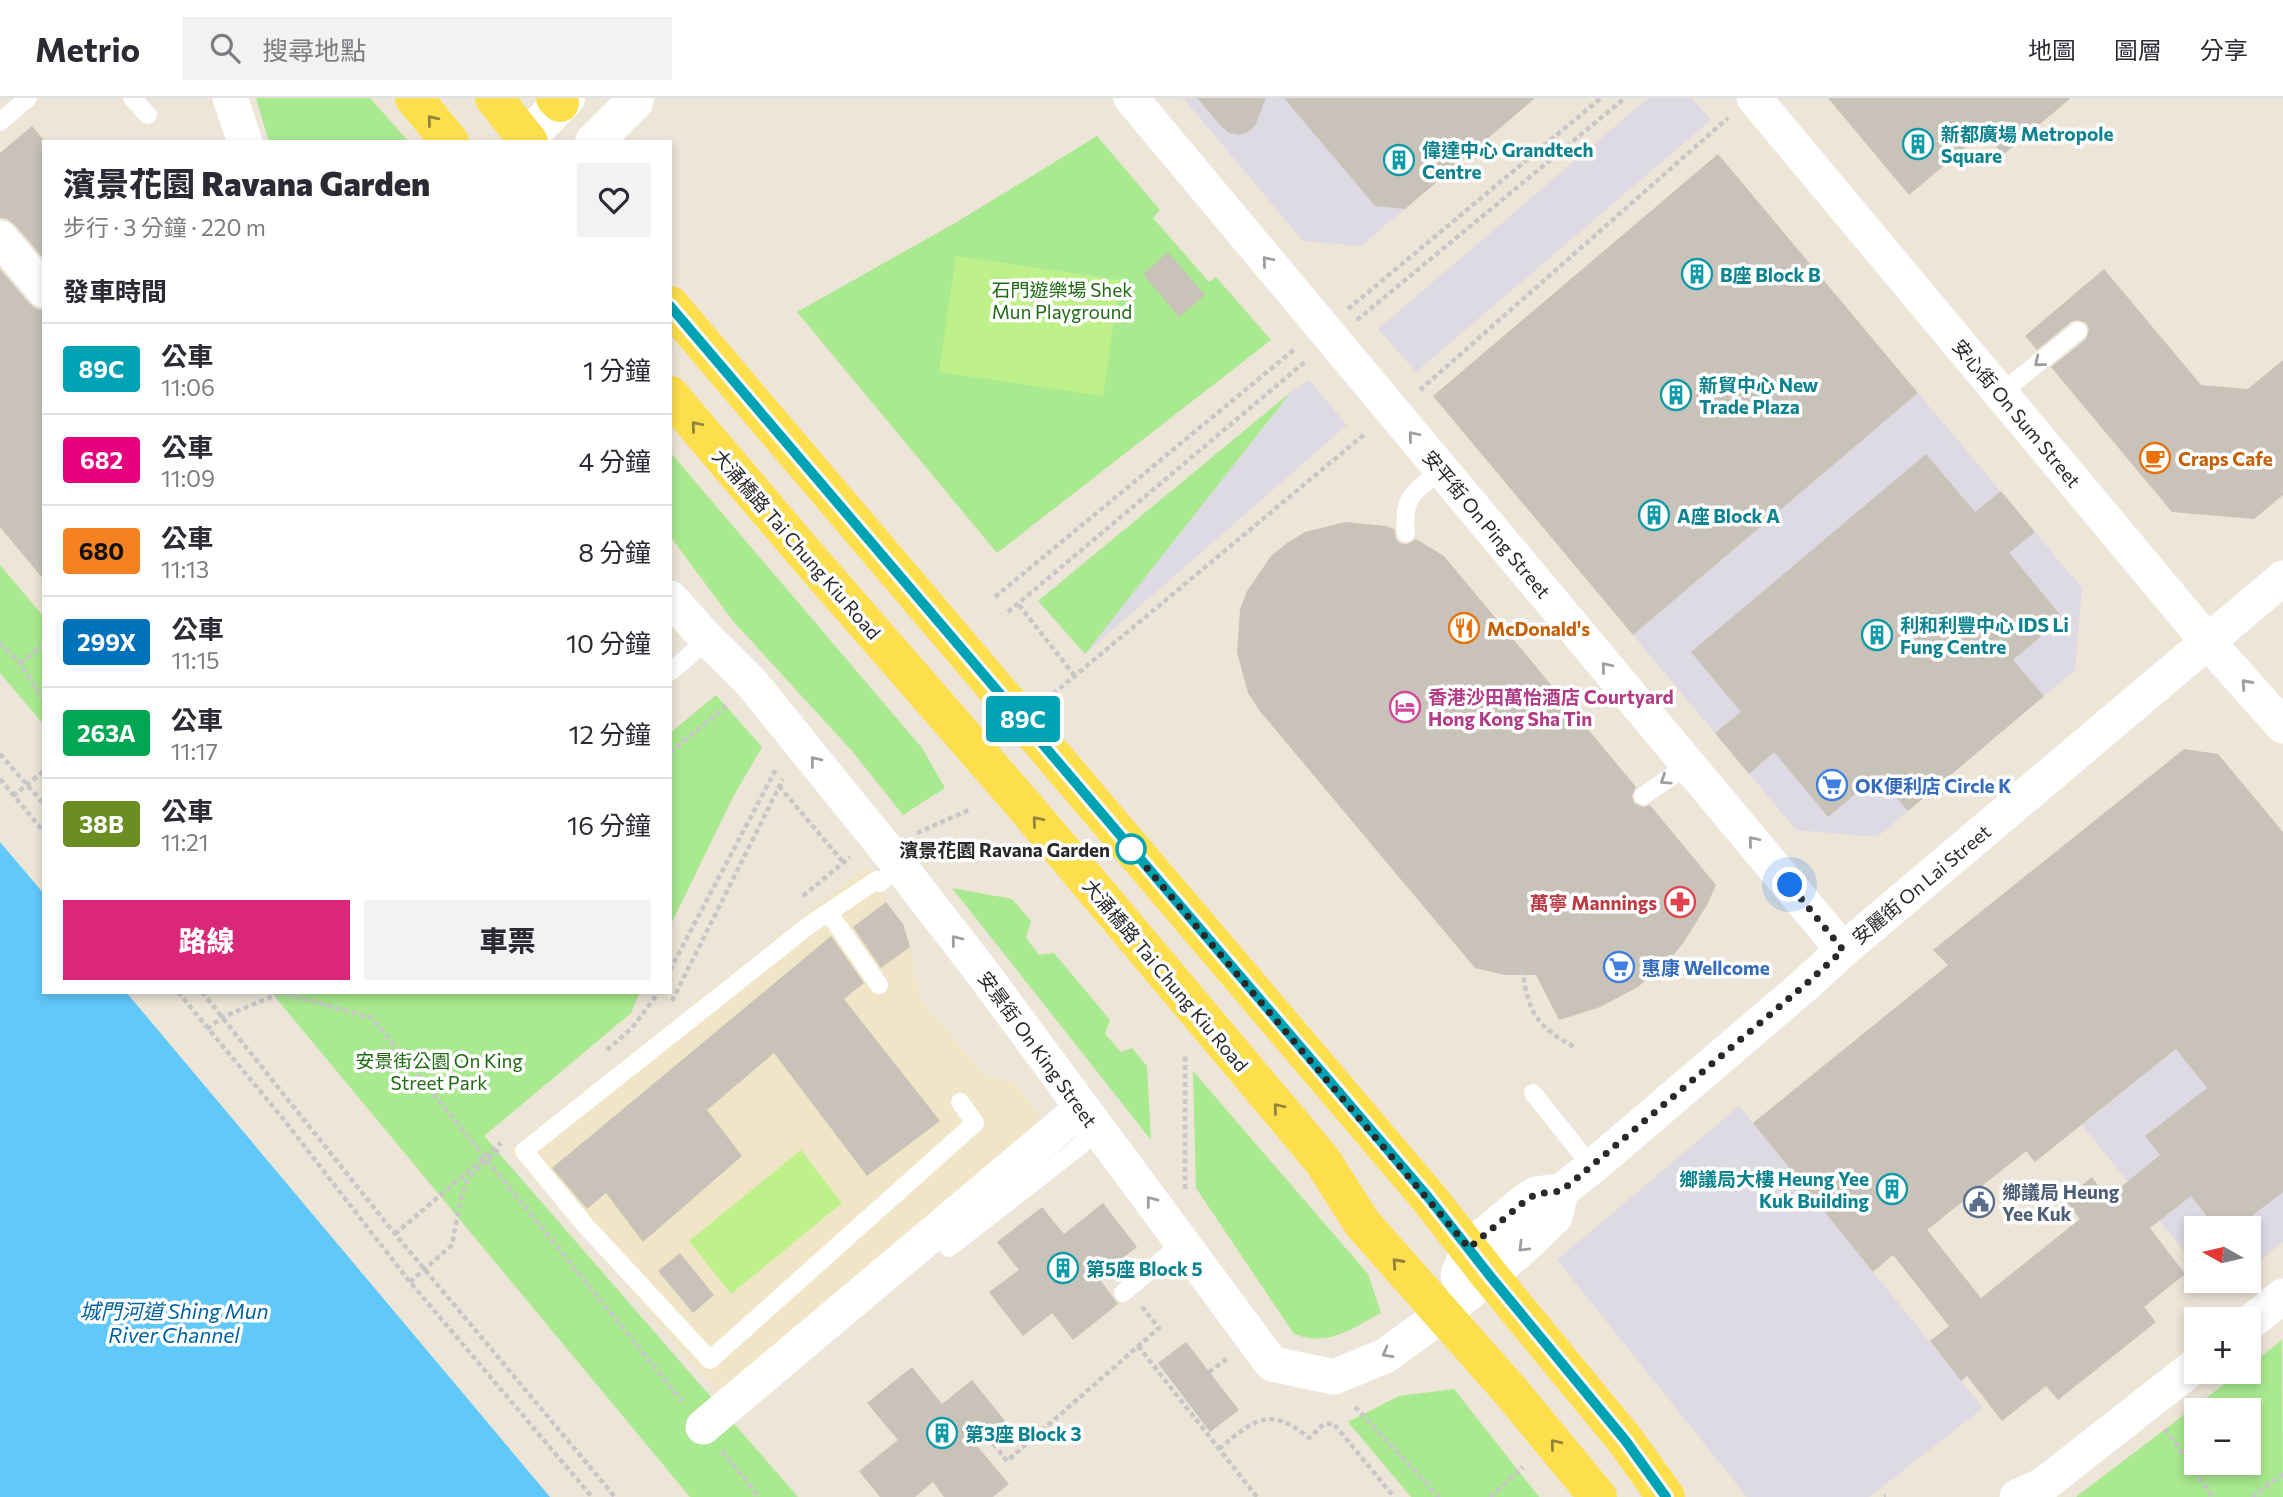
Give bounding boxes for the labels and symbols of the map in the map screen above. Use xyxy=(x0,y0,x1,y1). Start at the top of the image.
one-way arrow xyxy=(428,115,440,128)
place label: 新都廣場 Metropole Square xyxy=(1941,122,2114,167)
building icon: 新都廣場 Metropole Square xyxy=(1901,127,1935,161)
place label: 偉達中心 Grandtech Centre xyxy=(1422,138,1593,183)
building icon: 偉達中心 Grandtech Centre xyxy=(1382,143,1416,177)
one-way arrow xyxy=(1263,256,1276,269)
building icon: B座 Block B xyxy=(1680,257,1714,291)
place label: B座 Block B xyxy=(1720,263,1821,286)
park label: 石門遊樂場 Shek Mun Playground xyxy=(992,278,1133,323)
street label: 安心街 On Sum Street xyxy=(1948,334,2086,492)
one-way arrow xyxy=(2035,354,2048,366)
place label: 新貿中心 New Trade Plaza xyxy=(1699,373,1819,418)
building icon: 新貿中心 New Trade Plaza xyxy=(1659,378,1693,412)
one-way arrow xyxy=(692,422,705,434)
one-way arrow xyxy=(1409,431,1421,444)
cafe icon: Craps Cafe xyxy=(2138,441,2172,475)
street label: 大涌橋路 Tai Chung Kiu Road xyxy=(708,444,886,644)
street label: 安平街 On Ping Street xyxy=(1418,445,1556,603)
place label: Craps Cafe xyxy=(2178,447,2273,470)
building icon: A座 Block A xyxy=(1637,498,1671,532)
place label: A座 Block A xyxy=(1677,504,1780,527)
restaurant icon: McDonald's xyxy=(1447,611,1481,645)
place label: 利和利豐中心 IDS Li Fung Centre xyxy=(1900,613,2069,658)
place label: McDonald's xyxy=(1487,617,1590,640)
building icon: 利和利豐中心 IDS Li Fung Centre xyxy=(1860,618,1894,652)
one-way arrow xyxy=(1602,662,1614,675)
one-way arrow xyxy=(2242,679,2254,692)
place label: 香港沙田萬怡酒店 Courtyard Hong Kong Sha Tin xyxy=(1428,685,1674,730)
hotel icon: 香港沙田萬怡酒店 Courtyard Hong Kong Sha Tin xyxy=(1388,690,1422,724)
line badge: 89C xyxy=(983,696,1063,742)
one-way arrow xyxy=(811,757,824,769)
supermarket icon: OK便利店 Circle K xyxy=(1815,768,1849,802)
one-way arrow xyxy=(1660,772,1673,785)
place label: OK便利店 Circle K xyxy=(1855,774,2012,797)
one-way arrow xyxy=(1033,816,1045,829)
street label: 安麗街 On Lai Street xyxy=(1847,819,1995,949)
marker: 濱景花園 Ravana Garden xyxy=(1116,834,1146,864)
one-way arrow xyxy=(1749,836,1761,849)
place label: 濱景花園 Ravana Garden xyxy=(899,838,1110,861)
your location xyxy=(1772,867,1807,902)
street label: 大涌橋路 Tai Chung Kiu Road xyxy=(1079,874,1253,1076)
pharmacy icon: 萬寧 Mannings xyxy=(1663,885,1697,919)
place label: 萬寧 Mannings xyxy=(1530,891,1657,914)
one-way arrow xyxy=(952,935,965,947)
supermarket icon: 惠康 Wellcome xyxy=(1602,950,1636,984)
place label: 惠康 Wellcome xyxy=(1642,956,1770,979)
street label: 安景街 On King Street xyxy=(974,967,1102,1132)
park label: 安景街公園 On King Street Park xyxy=(355,1049,523,1094)
one-way arrow xyxy=(1274,1103,1286,1116)
place label: 鄉議局大樓 Heung Yee Kuk Building xyxy=(1679,1167,1870,1212)
building icon: 鄉議局大樓 Heung Yee Kuk Building xyxy=(1875,1172,1909,1206)
place label: 鄉議局 Heung Yee Kuk xyxy=(2002,1180,2120,1225)
public building icon: 鄉議局 Heung Yee Kuk xyxy=(1962,1185,1996,1219)
one-way arrow xyxy=(1146,1196,1159,1208)
north arrow xyxy=(2184,1216,2261,1293)
one-way arrow xyxy=(1518,1239,1531,1252)
building icon: 第5座 Block 5 xyxy=(1046,1251,1080,1285)
place label: 第5座 Block 5 xyxy=(1086,1257,1203,1280)
one-way arrow xyxy=(1393,1258,1406,1271)
water label: 城門河道 Shing Mun River Channel xyxy=(79,1298,269,1347)
one-way arrow xyxy=(1382,1345,1395,1358)
building icon: 第3座 Block 3 xyxy=(925,1416,959,1450)
place label: 第3座 Block 3 xyxy=(965,1422,1082,1445)
one-way arrow xyxy=(1550,1440,1563,1452)

